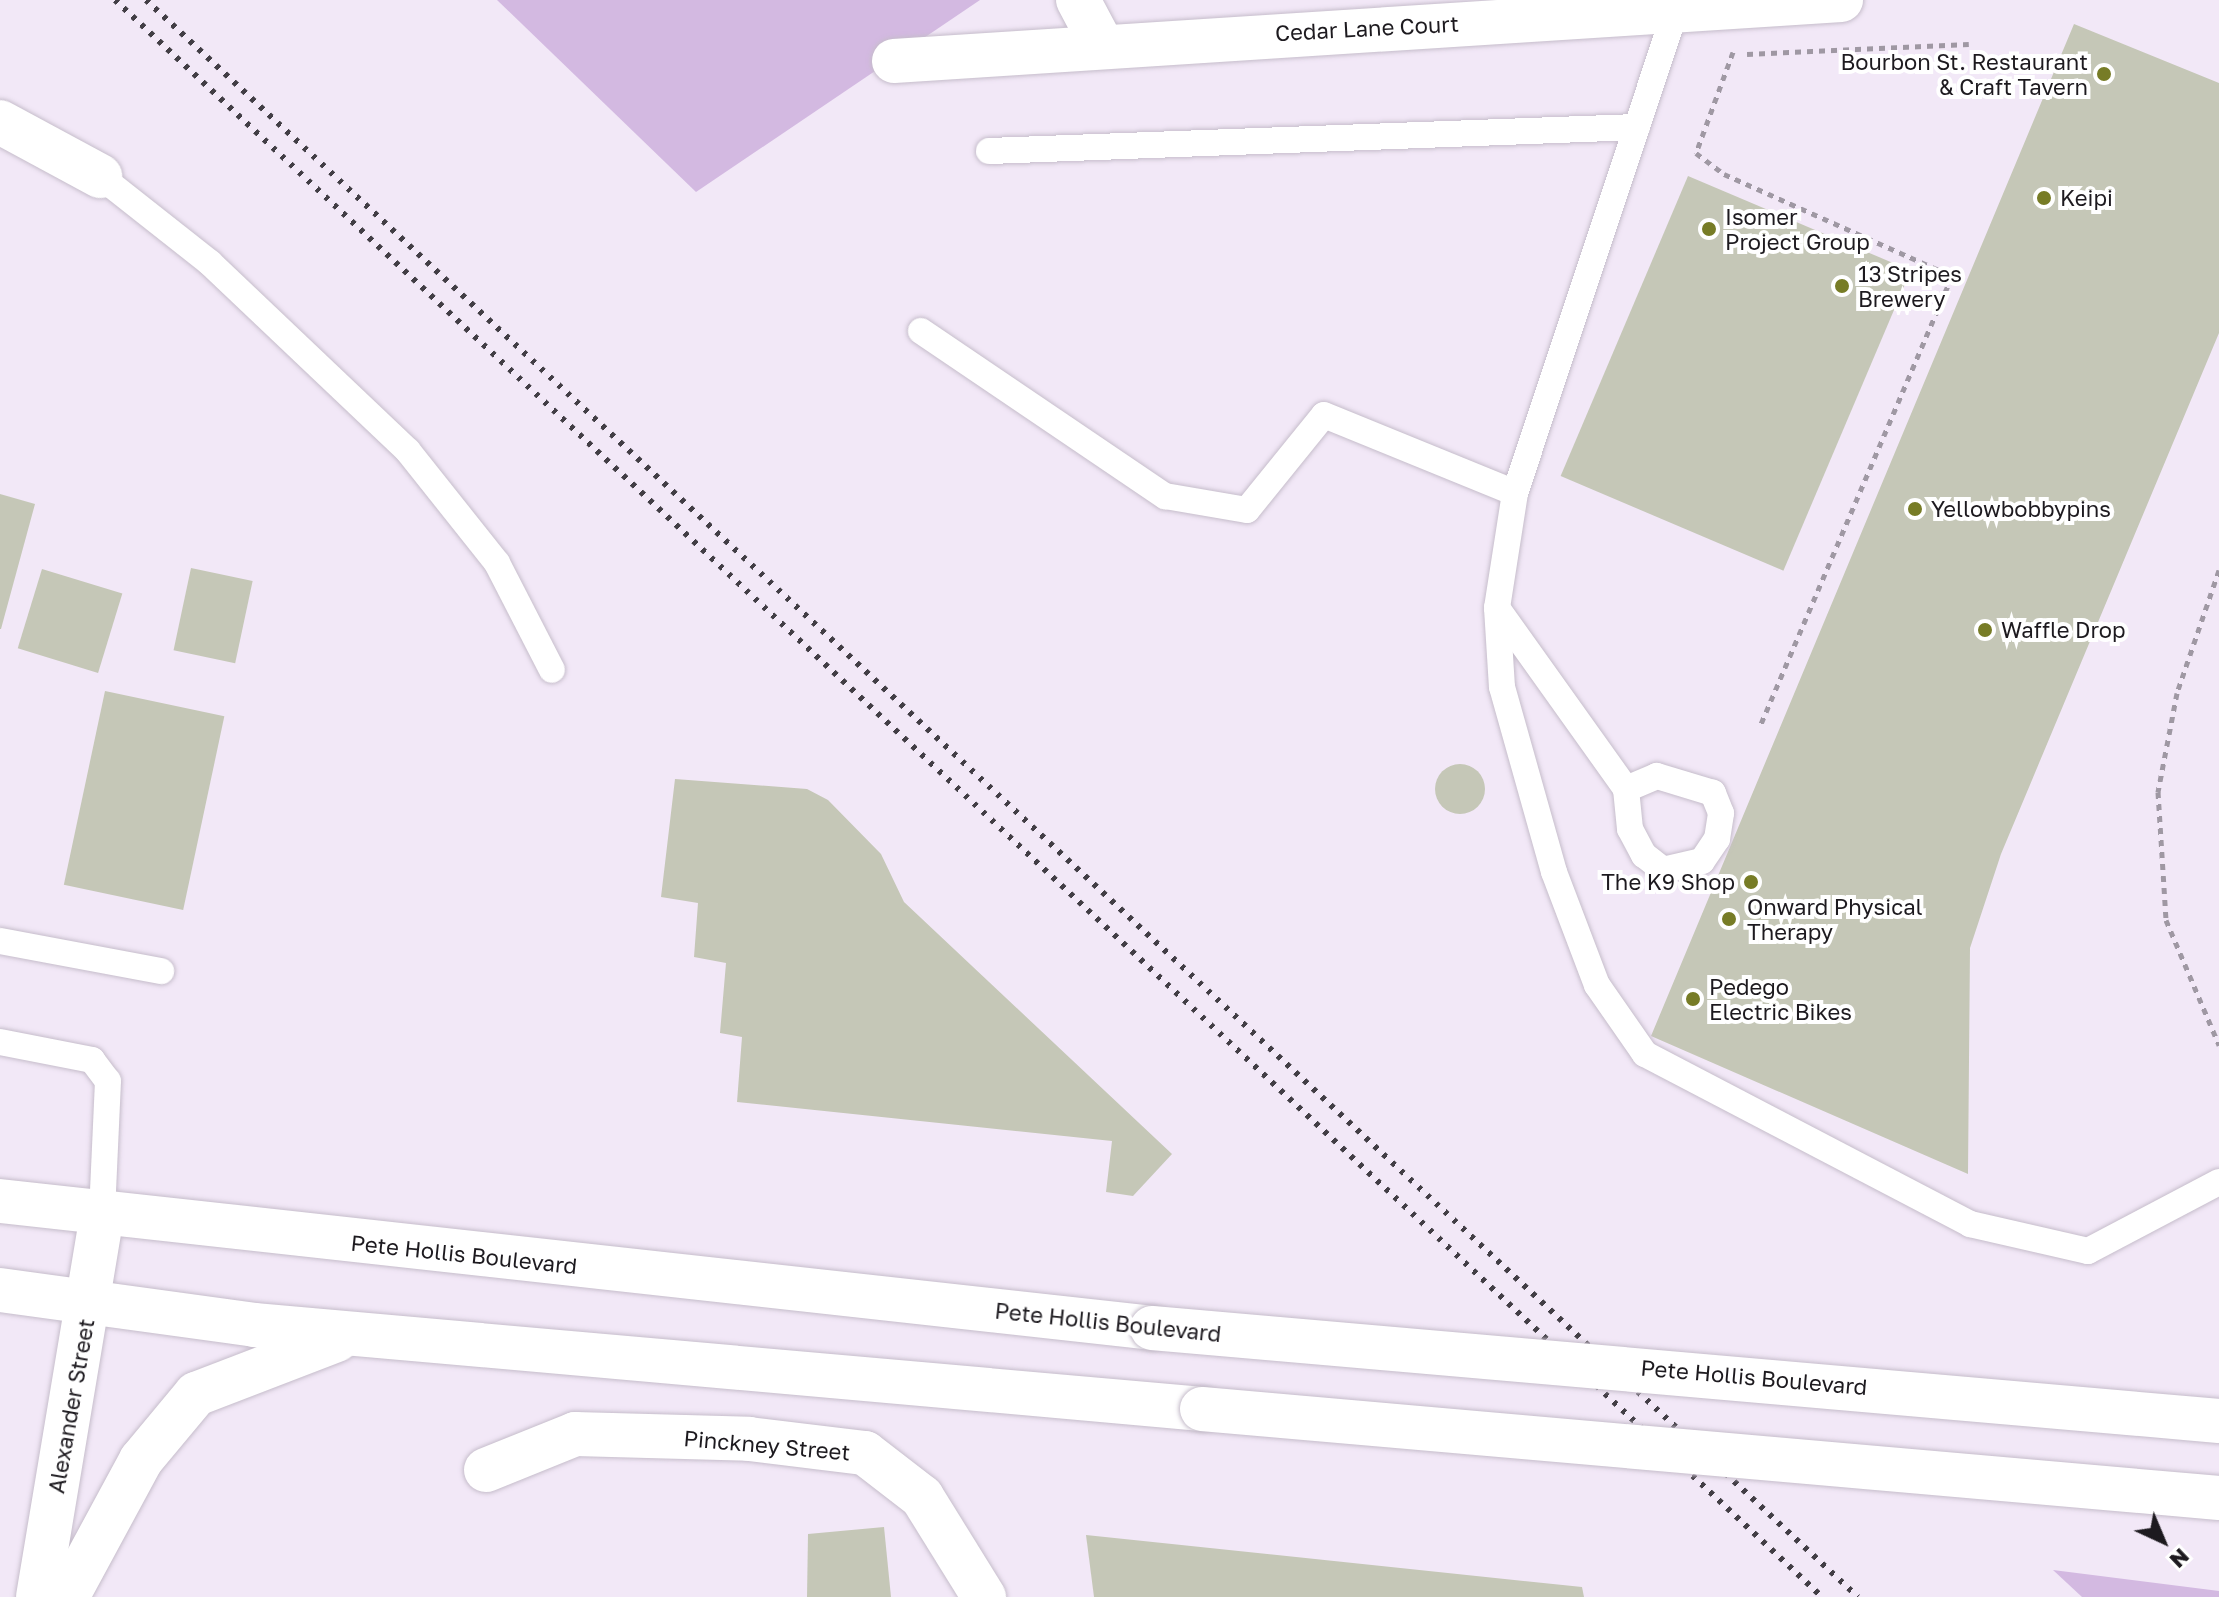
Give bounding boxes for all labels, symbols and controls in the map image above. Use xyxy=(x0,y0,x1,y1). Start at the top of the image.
street label: Cedar Lane Court xyxy=(1274,10,1460,46)
place label: Bourbon St. Restaurant & Craft Tavern xyxy=(1841,48,2088,100)
marker: Bourbon St. Restaurant & Craft Tavern xyxy=(2095,65,2113,83)
place label: Keipi xyxy=(2060,185,2113,211)
marker: Keipi xyxy=(2035,189,2053,207)
place label: Isomer Project Group xyxy=(1725,203,1870,254)
marker: Isomer Project Group xyxy=(1700,220,1718,238)
place label: 13 Stripes Brewery xyxy=(1858,260,1962,312)
marker: 13 Stripes Brewery xyxy=(1833,277,1851,295)
place label: Yellowbobbypins xyxy=(1931,496,2111,522)
marker: Yellowbobbypins xyxy=(1906,500,1924,518)
place label: Waffle Drop xyxy=(2001,617,2126,643)
marker: Waffle Drop xyxy=(1976,621,1994,639)
place label: The K9 Shop xyxy=(1601,869,1735,895)
marker: The K9 Shop xyxy=(1742,873,1760,891)
place label: Onward Physical Therapy xyxy=(1747,893,1923,944)
marker: Onward Physical Therapy xyxy=(1718,908,1740,930)
place label: Pedego Electric Bikes xyxy=(1709,973,1852,1024)
marker: Pedego Electric Bikes xyxy=(1684,990,1702,1008)
street label: Pete Hollis Boulevard xyxy=(350,1229,578,1279)
street label: Pete Hollis Boulevard xyxy=(994,1297,1222,1347)
street label: Alexander Street xyxy=(43,1317,99,1495)
street label: Pete Hollis Boulevard xyxy=(1640,1354,1868,1400)
street label: Pinckney Street xyxy=(683,1425,851,1465)
north arrow xyxy=(2123,1501,2203,1581)
text: N xyxy=(2165,1543,2195,1574)

